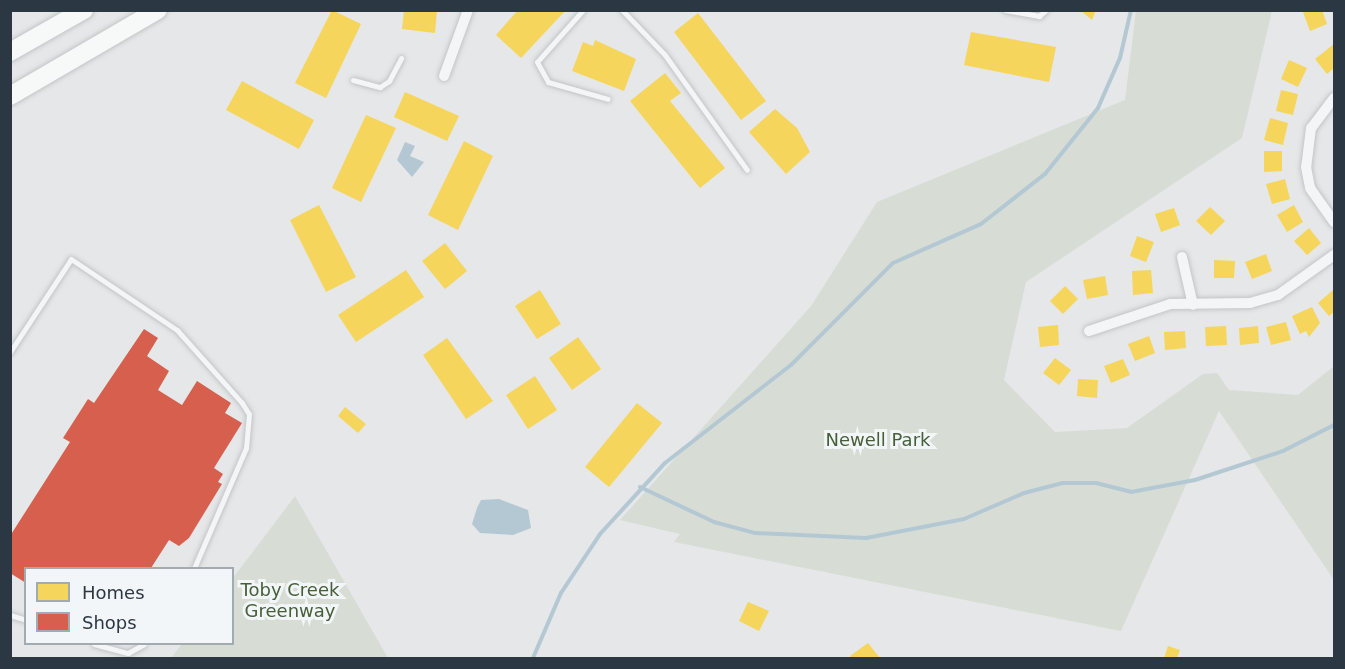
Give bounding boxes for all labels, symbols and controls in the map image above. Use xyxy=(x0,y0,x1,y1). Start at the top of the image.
park label: Newell Park xyxy=(826,429,930,451)
legend xyxy=(24,567,234,645)
park label: Toby Creek Greenway xyxy=(241,580,339,622)
text: Homes xyxy=(82,582,145,603)
text: Shops xyxy=(82,612,137,633)

